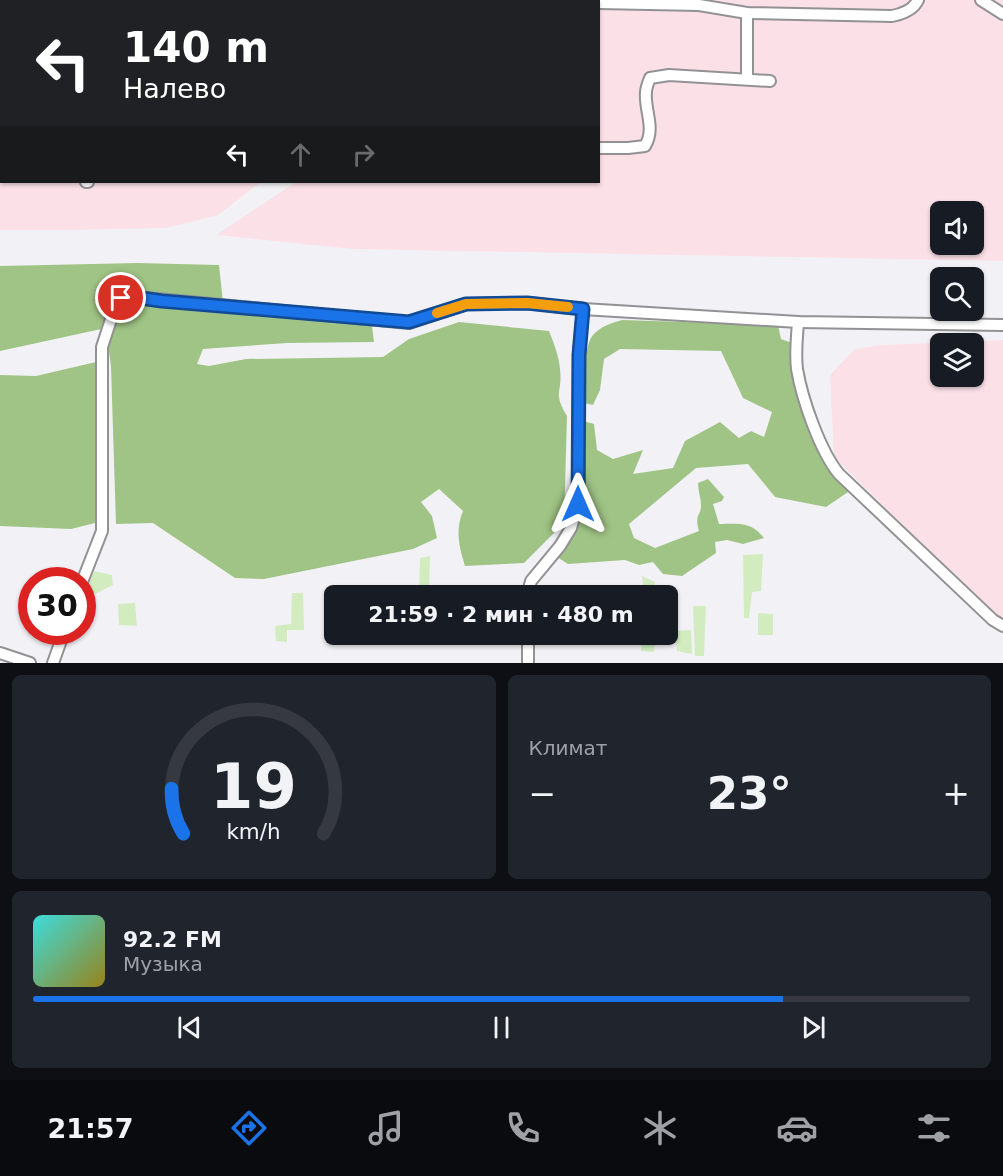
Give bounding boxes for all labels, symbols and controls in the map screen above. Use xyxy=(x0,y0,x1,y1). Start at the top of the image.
text: 140 m xyxy=(123,23,269,72)
icon: left xyxy=(24,24,102,102)
text: Налево xyxy=(123,73,226,104)
icon: left xyxy=(221,138,254,171)
icon: ahead xyxy=(284,138,317,171)
icon: right xyxy=(347,138,380,171)
map controls xyxy=(930,201,984,387)
button: sound xyxy=(930,201,984,255)
button: search xyxy=(930,267,984,321)
pin xyxy=(95,272,146,323)
icon: arrive xyxy=(104,281,137,314)
button: layers xyxy=(930,333,984,387)
position arrow xyxy=(546,472,610,536)
speed limit sign: 30 xyxy=(18,567,96,645)
text: 21:59 · 2 мин · 480 m xyxy=(368,602,634,627)
text: Климат xyxy=(529,736,607,760)
text: 19 xyxy=(210,750,297,823)
text: 23° xyxy=(707,767,792,820)
text: − xyxy=(529,774,556,813)
text: + xyxy=(942,774,970,813)
text: km/h xyxy=(227,819,281,844)
text: 92.2 FM xyxy=(123,927,222,952)
text: Музыка xyxy=(123,952,203,976)
icon: previous xyxy=(173,1011,206,1044)
icon: pause xyxy=(485,1011,518,1044)
icon: next xyxy=(797,1011,830,1044)
icon: directions xyxy=(228,1107,270,1149)
icon: music xyxy=(365,1107,407,1149)
icon: phone xyxy=(502,1107,544,1149)
icon: climate xyxy=(639,1107,681,1149)
icon: car xyxy=(776,1107,818,1149)
icon: filters xyxy=(913,1107,955,1149)
text: 21:57 xyxy=(48,1113,133,1144)

